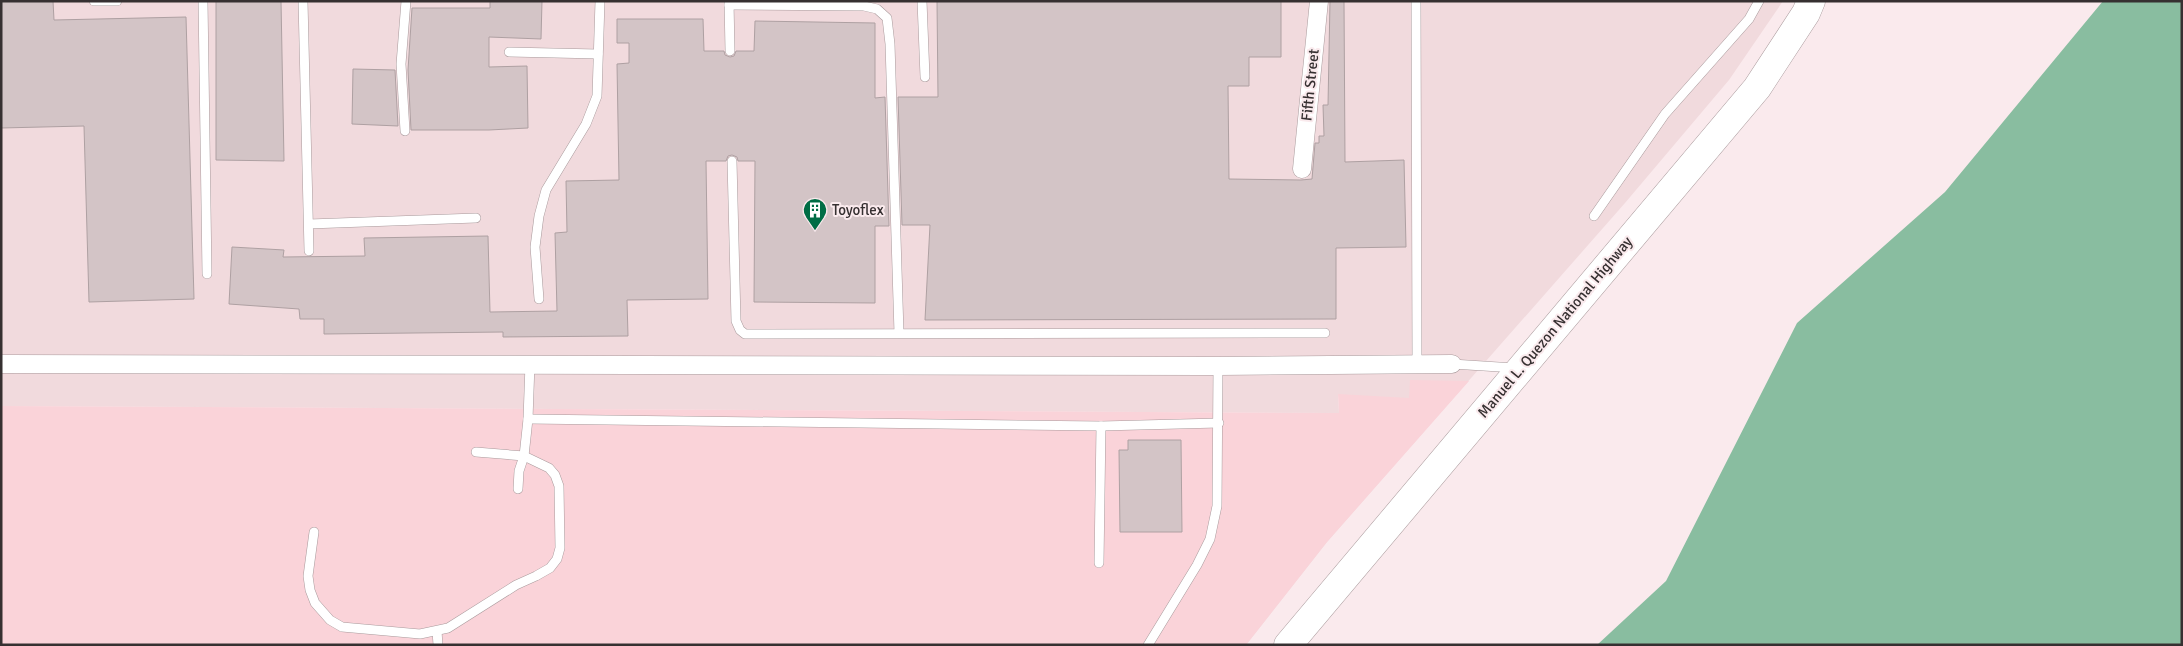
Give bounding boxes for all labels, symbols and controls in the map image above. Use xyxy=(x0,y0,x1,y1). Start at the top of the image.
street label: Fifth Street xyxy=(1297,48,1323,122)
building icon: Toyoflex xyxy=(802,197,828,231)
place label: Toyoflex xyxy=(832,201,884,219)
street label: Manuel L. Quezon National Highway xyxy=(1474,233,1636,421)

